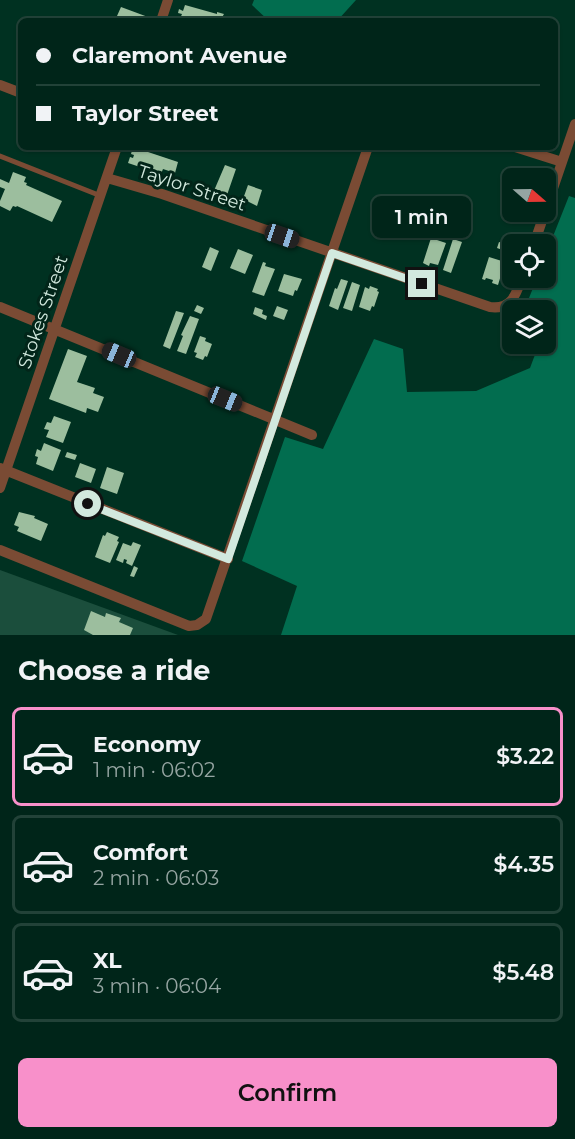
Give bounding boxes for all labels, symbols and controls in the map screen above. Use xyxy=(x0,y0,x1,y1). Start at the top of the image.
text: Claremont Avenue xyxy=(72,42,287,69)
text: Taylor Street xyxy=(72,100,219,127)
street label: Taylor Street xyxy=(135,160,249,216)
north arrow xyxy=(502,168,556,222)
map controls xyxy=(502,168,556,354)
callout: 1 min xyxy=(372,197,472,239)
text: 1 min xyxy=(395,205,448,229)
car xyxy=(262,222,302,250)
button: locate xyxy=(502,234,556,288)
street label: Stokes Street xyxy=(13,252,73,372)
route end xyxy=(408,270,435,297)
button: layers xyxy=(502,300,556,354)
car xyxy=(99,340,139,370)
car xyxy=(205,384,245,414)
route start xyxy=(74,490,101,517)
text: Choose a ride xyxy=(18,654,210,687)
icon: car xyxy=(21,730,75,784)
text: Economy xyxy=(93,731,201,758)
text: $3.22 xyxy=(496,743,554,770)
text: 1 min · 06:02 xyxy=(93,758,215,782)
icon: car xyxy=(21,838,75,892)
text: Comfort xyxy=(93,839,188,866)
text: $4.35 xyxy=(494,851,554,878)
text: 2 min · 06:03 xyxy=(93,866,219,890)
icon: car xyxy=(21,946,75,1000)
text: XL xyxy=(93,947,122,974)
text: $5.48 xyxy=(493,959,554,986)
text: 3 min · 06:04 xyxy=(93,974,221,998)
button: Confirm xyxy=(18,1058,557,1127)

